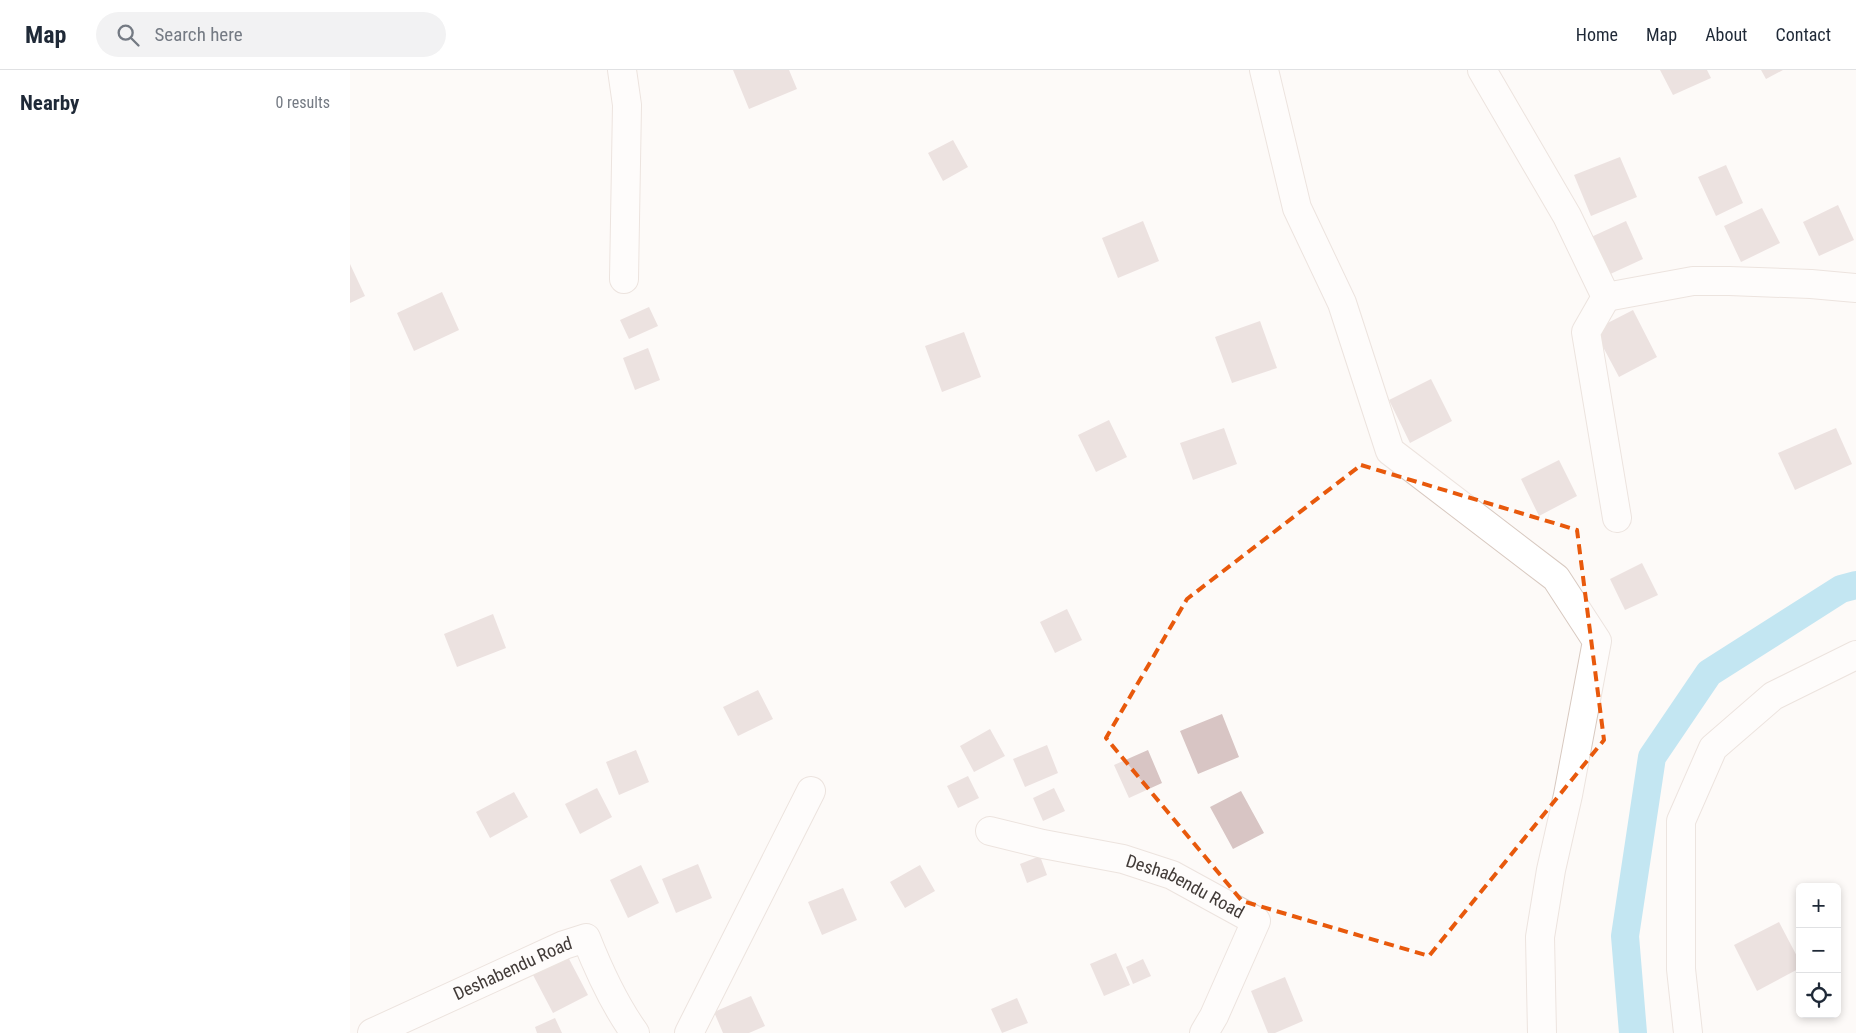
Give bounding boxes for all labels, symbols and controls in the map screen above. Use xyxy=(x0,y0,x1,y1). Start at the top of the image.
search box xyxy=(96,12,446,57)
text: Map xyxy=(25,21,66,49)
icon: search xyxy=(114,21,142,49)
text: Search here xyxy=(154,23,243,46)
text: Home xyxy=(1576,24,1618,45)
text: Map xyxy=(1646,24,1677,45)
text: About xyxy=(1705,24,1747,45)
text: Contact xyxy=(1775,24,1831,45)
text: Nearby xyxy=(20,91,79,115)
text: 0 results xyxy=(275,93,330,112)
street label: Deshabendu Road xyxy=(1124,850,1248,922)
map controls xyxy=(1796,883,1841,1018)
button: + xyxy=(1796,883,1841,928)
button: − xyxy=(1796,928,1841,973)
street label: Deshabendu Road xyxy=(450,932,575,1004)
button: locate xyxy=(1796,973,1841,1018)

